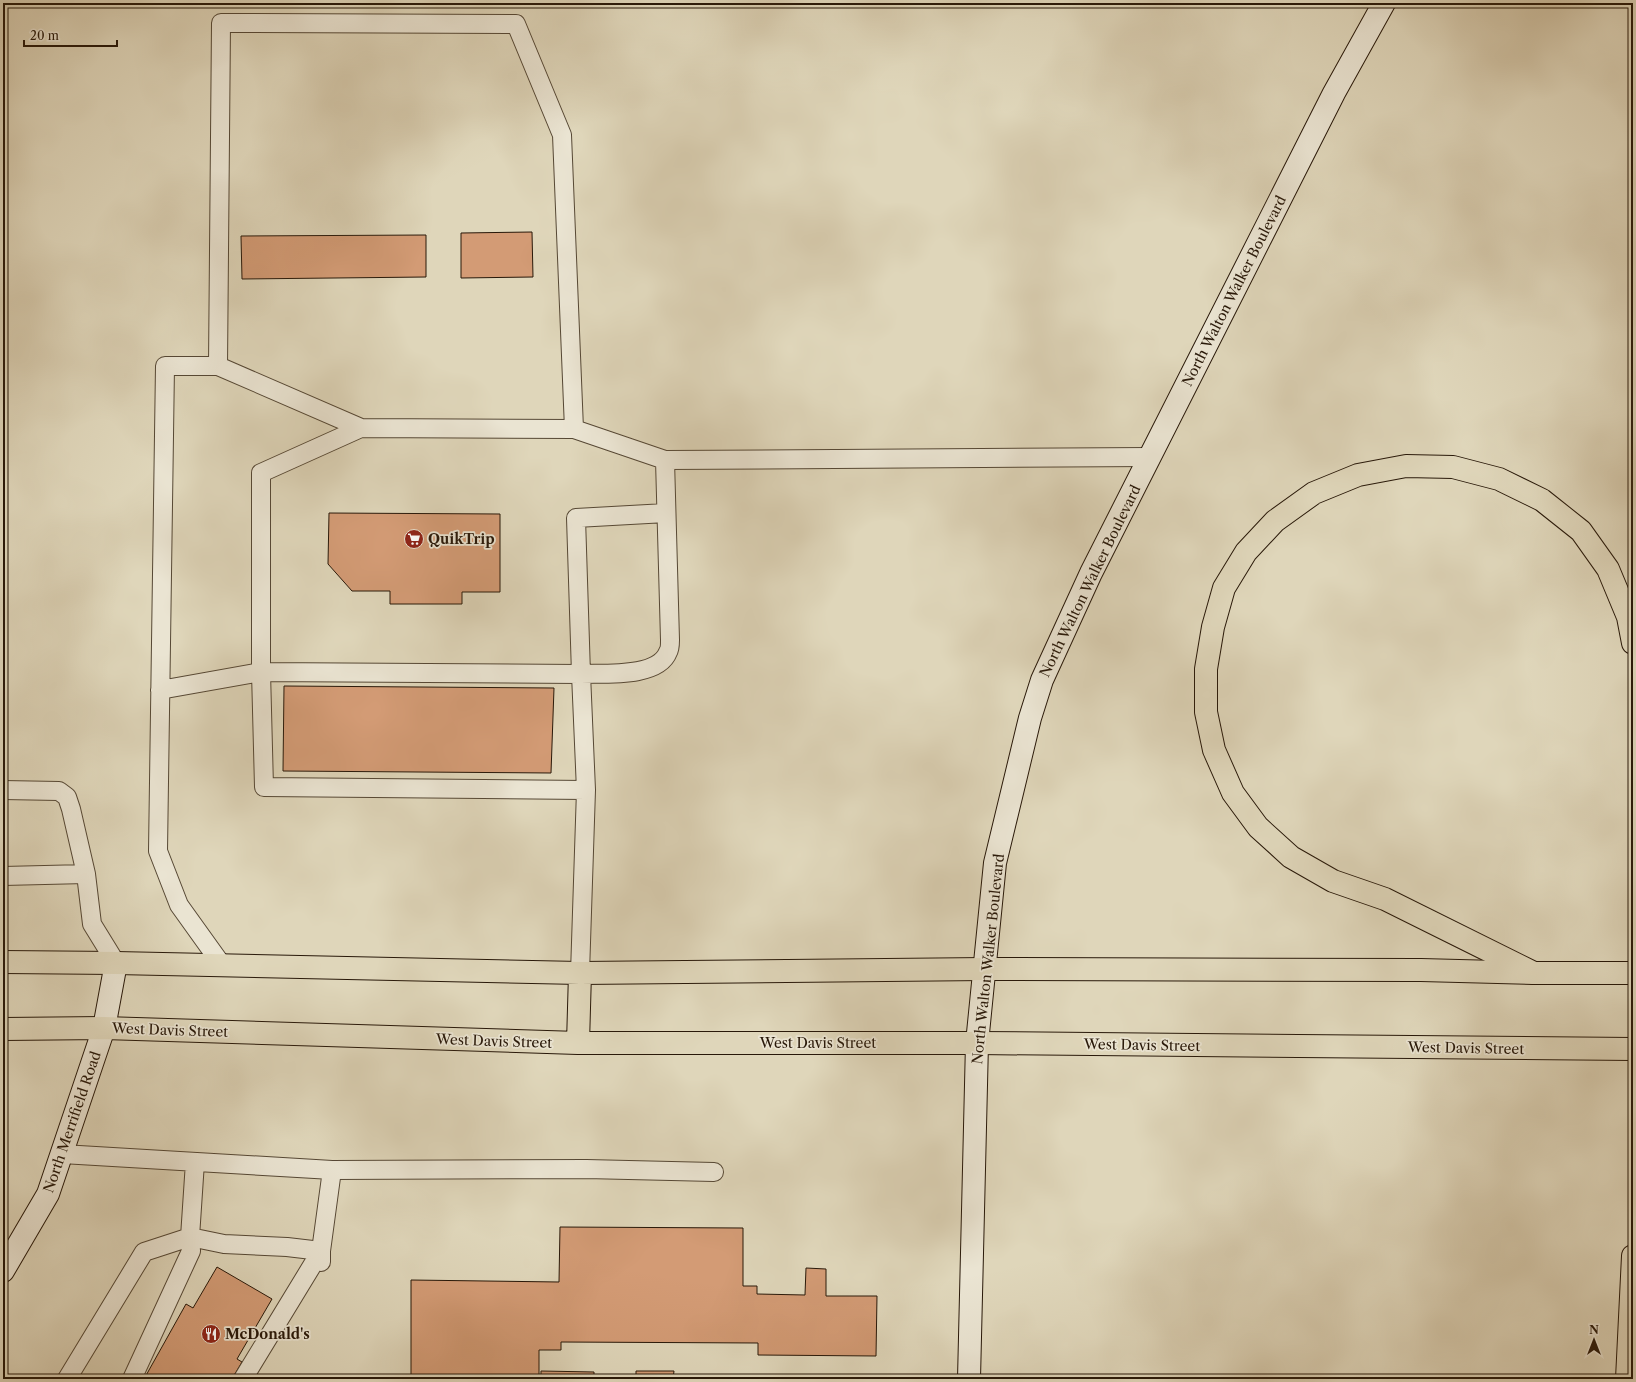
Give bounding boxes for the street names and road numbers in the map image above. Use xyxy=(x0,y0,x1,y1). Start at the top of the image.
street label: North Walton Walker Boulevard xyxy=(1178,192,1290,389)
street label: North Walton Walker Boulevard xyxy=(1036,482,1145,680)
street label: North Walton Walker Boulevard xyxy=(968,852,1008,1065)
street label: West Davis Street xyxy=(111,1019,229,1041)
street label: West Davis Street xyxy=(435,1030,553,1052)
street label: West Davis Street xyxy=(759,1034,876,1052)
street label: West Davis Street xyxy=(1083,1035,1200,1055)
street label: West Davis Street xyxy=(1407,1038,1524,1058)
street label: North Merrifield Road xyxy=(39,1048,105,1195)

